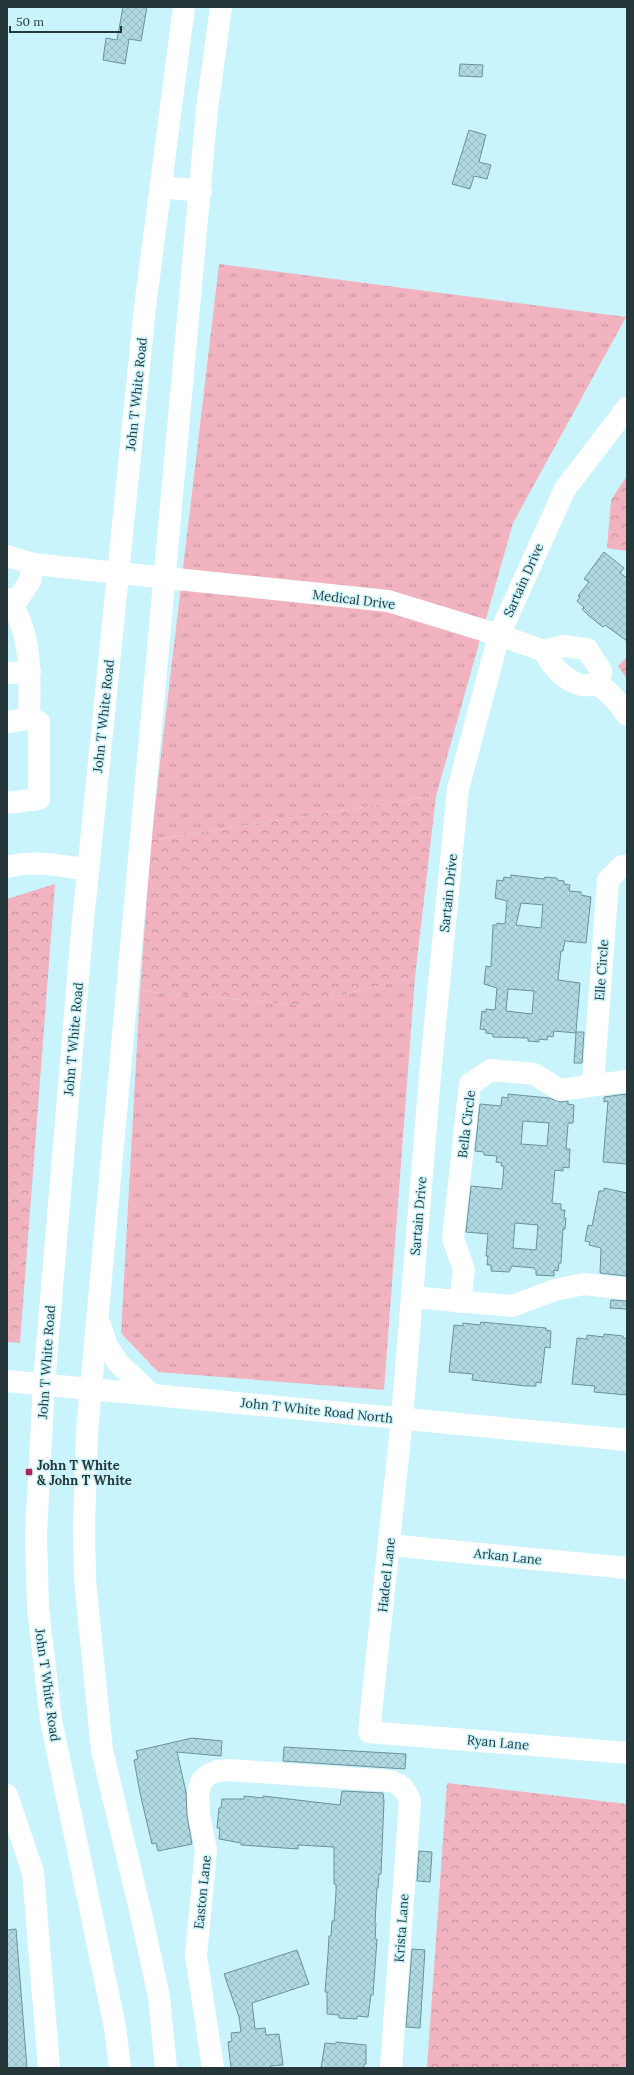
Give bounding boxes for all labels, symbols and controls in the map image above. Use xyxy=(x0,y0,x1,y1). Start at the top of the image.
scale bar xyxy=(10,8,121,34)
text: 50 m xyxy=(16,14,44,29)
street label: John T White Road xyxy=(122,336,151,453)
street label: Sartain Drive xyxy=(500,541,547,620)
street label: Medical Drive xyxy=(312,586,396,613)
street label: John T White Road xyxy=(89,658,118,775)
street label: Sartain Drive xyxy=(436,853,461,933)
street label: Elle Circle xyxy=(591,939,612,1001)
street label: John T White Road xyxy=(60,981,87,1097)
street label: Bella Circle xyxy=(454,1089,479,1159)
street label: Sartain Drive xyxy=(407,1176,430,1256)
street label: John T White Road xyxy=(34,1304,59,1420)
street label: John T White Road North xyxy=(239,1394,394,1427)
place label: John T White & John T White xyxy=(37,1457,132,1489)
marker: John T White & John T White xyxy=(24,1467,34,1477)
street label: Hadeel Lane xyxy=(374,1537,399,1613)
street label: Arkan Lane xyxy=(472,1544,543,1569)
street label: John T White Road xyxy=(31,1627,64,1743)
street label: Ryan Lane xyxy=(466,1731,530,1754)
street label: Easton Lane xyxy=(190,1854,215,1930)
street label: Krista Lane xyxy=(391,1893,412,1963)

